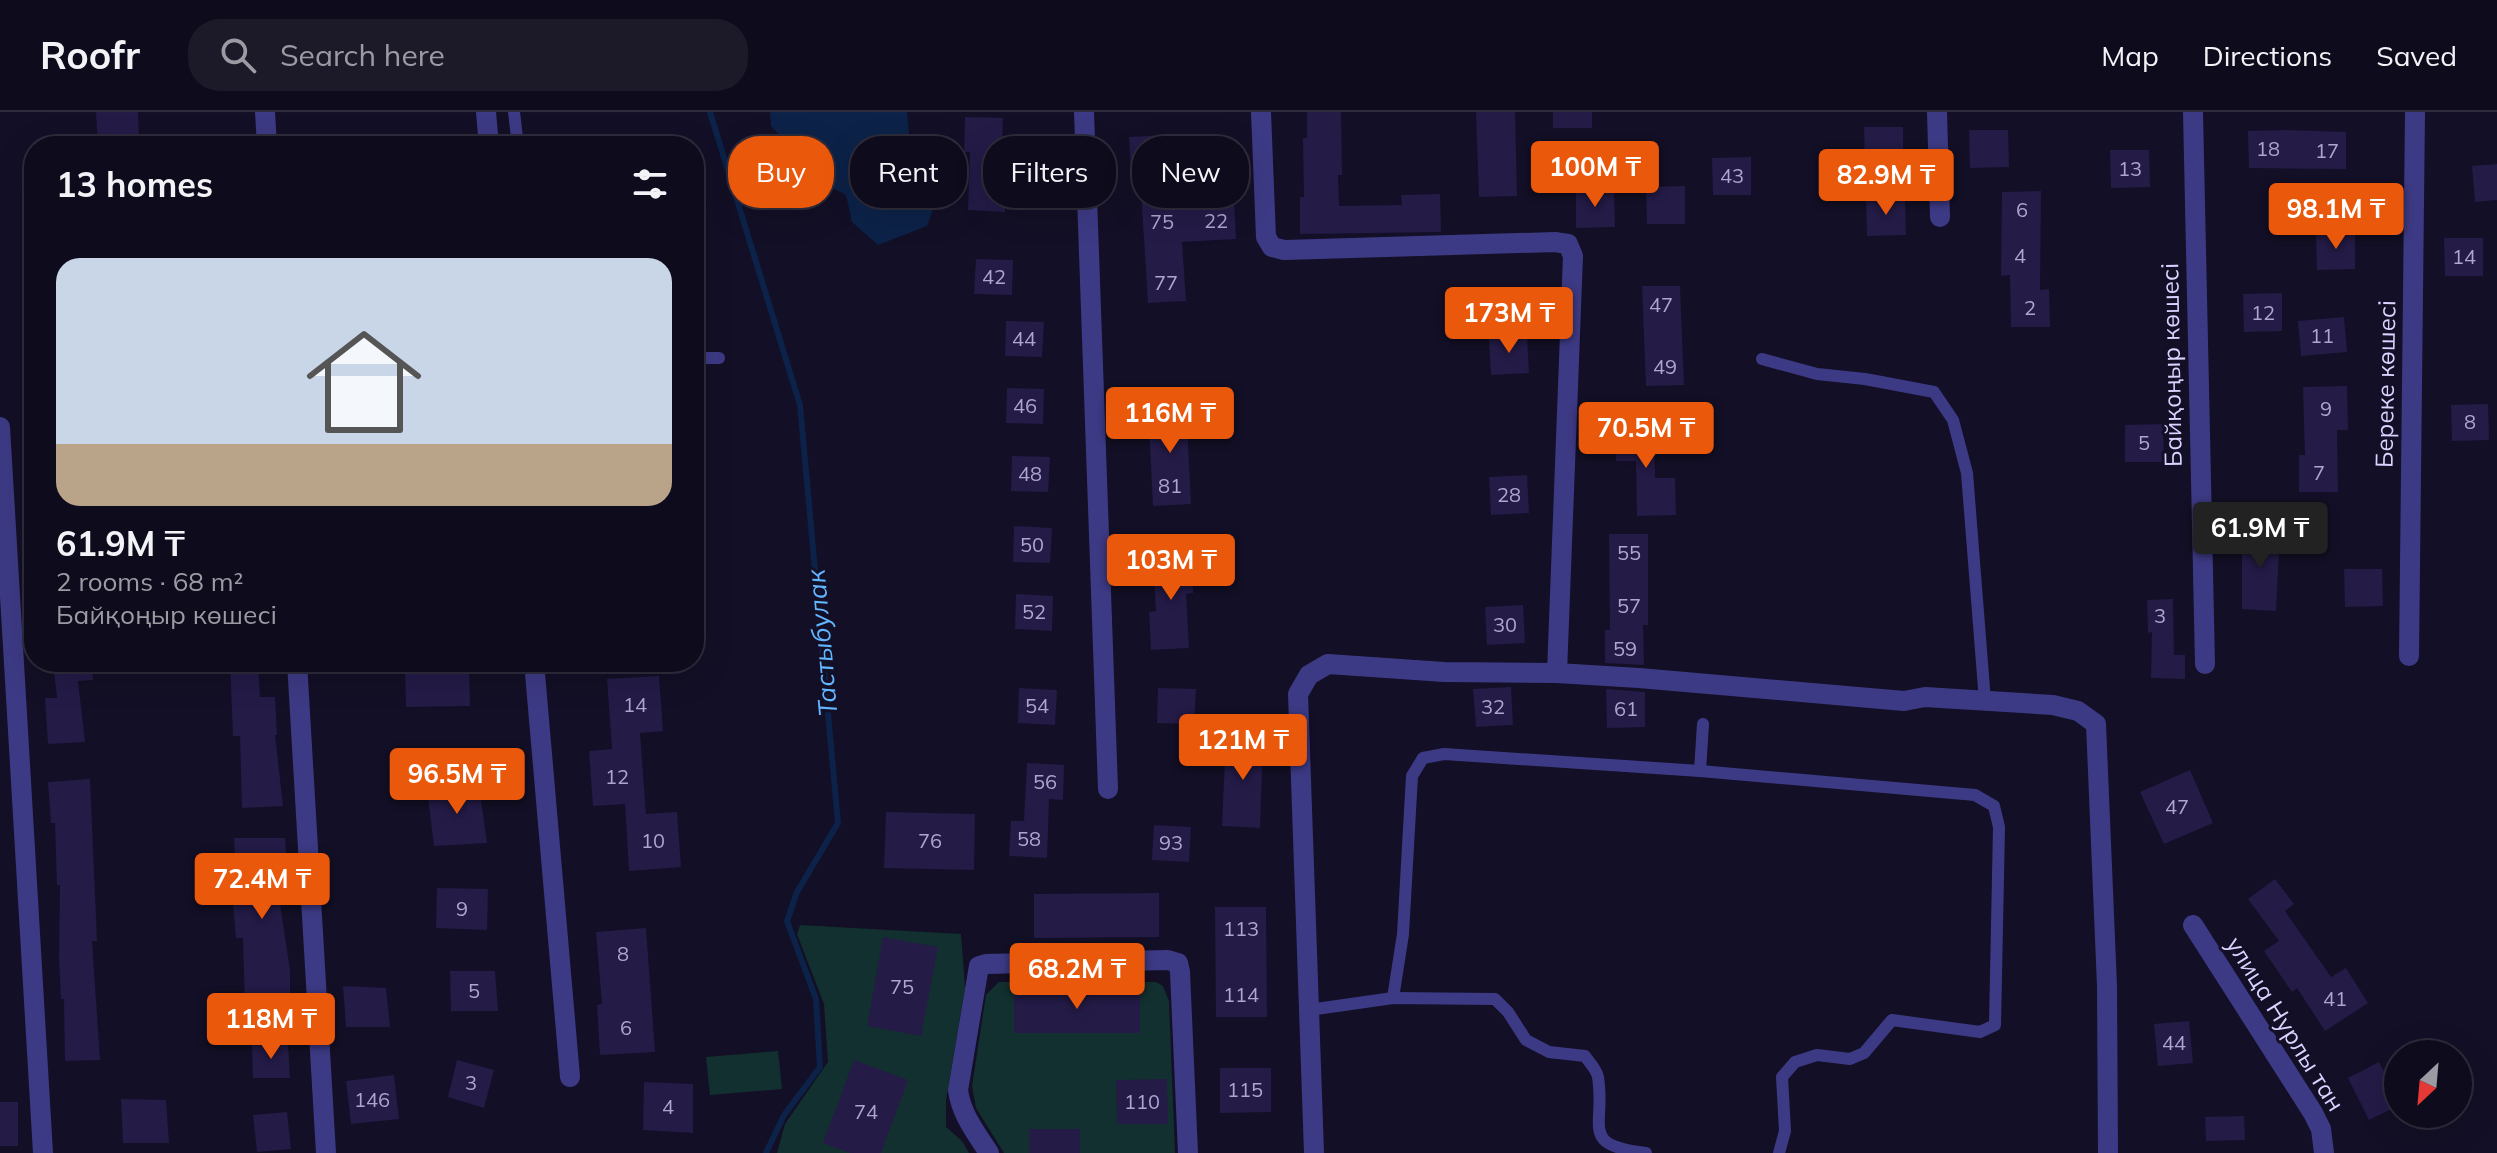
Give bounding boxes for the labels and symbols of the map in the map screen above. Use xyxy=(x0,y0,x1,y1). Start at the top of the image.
house number: 18 xyxy=(2256,136,2280,161)
house number: 17 xyxy=(2315,138,2339,163)
pin: 100M ₸ xyxy=(1530,141,1660,209)
pin: 82.9M ₸ xyxy=(1812,149,1960,217)
house number: 13 xyxy=(2118,156,2142,181)
house number: 43 xyxy=(1720,163,1744,188)
pin: 98.1M ₸ xyxy=(2262,183,2410,251)
house number: 6 xyxy=(2016,197,2028,222)
house number: 22 xyxy=(1204,208,1228,233)
house number: 75 xyxy=(1150,209,1174,234)
house number: 4 xyxy=(2014,243,2026,268)
house number: 14 xyxy=(2452,244,2476,269)
street label: Байқоңыр көшесі xyxy=(2154,263,2188,467)
house number: 42 xyxy=(982,264,1006,289)
house number: 77 xyxy=(1154,270,1178,295)
pin: 173M ₸ xyxy=(1444,287,1574,355)
house number: 47 xyxy=(1649,292,1673,317)
house number: 2 xyxy=(2024,295,2036,320)
house number: 12 xyxy=(2251,300,2275,325)
street label: Береке көшесі xyxy=(2369,300,2401,468)
house number: 11 xyxy=(2310,323,2334,348)
house number: 44 xyxy=(1012,326,1036,351)
house number: 49 xyxy=(1653,354,1677,379)
pin: 116M ₸ xyxy=(1105,387,1235,455)
house number: 46 xyxy=(1013,393,1037,418)
house number: 9 xyxy=(2320,396,2332,421)
pin: 70.5M ₸ xyxy=(1572,402,1720,470)
house number: 8 xyxy=(2464,409,2476,434)
house number: 5 xyxy=(2138,430,2150,455)
house number: 7 xyxy=(2313,460,2325,485)
house number: 48 xyxy=(1018,461,1042,486)
house number: 81 xyxy=(1158,473,1182,498)
house number: 28 xyxy=(1497,482,1521,507)
pin: 61.9M ₸ xyxy=(2186,502,2334,570)
house number: 50 xyxy=(1020,532,1044,557)
pin: 103M ₸ xyxy=(1106,534,1236,602)
house number: 55 xyxy=(1617,540,1641,565)
water label: Тастыбулак xyxy=(799,567,844,718)
house number: 57 xyxy=(1617,593,1641,618)
house number: 52 xyxy=(1022,599,1046,624)
house number: 3 xyxy=(2154,603,2166,628)
house number: 30 xyxy=(1493,612,1517,637)
house number: 59 xyxy=(1613,636,1637,661)
house number: 14 xyxy=(623,692,647,717)
house number: 54 xyxy=(1025,693,1049,718)
house number: 32 xyxy=(1481,694,1505,719)
house number: 61 xyxy=(1614,696,1638,721)
pin: 121M ₸ xyxy=(1178,714,1308,782)
pin: 96.5M ₸ xyxy=(383,748,531,816)
house number: 12 xyxy=(605,764,629,789)
house number: 56 xyxy=(1033,769,1057,794)
house number: 47 xyxy=(2165,794,2189,819)
house number: 58 xyxy=(1017,826,1041,851)
house number: 10 xyxy=(641,828,665,853)
house number: 76 xyxy=(918,828,942,853)
house number: 93 xyxy=(1159,830,1183,855)
pin: 72.4M ₸ xyxy=(188,853,336,921)
house number: 9 xyxy=(456,896,468,921)
house number: 113 xyxy=(1223,916,1259,941)
street label: улица Нурлы тан xyxy=(2220,931,2352,1116)
house number: 8 xyxy=(617,941,629,966)
pin: 68.2M ₸ xyxy=(1003,943,1151,1011)
house number: 75 xyxy=(890,974,914,999)
house number: 5 xyxy=(468,978,480,1003)
house number: 114 xyxy=(1223,982,1259,1007)
house number: 41 xyxy=(2323,986,2347,1011)
pin: 118M ₸ xyxy=(206,993,336,1061)
house number: 6 xyxy=(620,1015,632,1040)
house number: 44 xyxy=(2162,1030,2186,1055)
north arrow xyxy=(2384,1040,2472,1128)
house number: 3 xyxy=(465,1070,477,1095)
house number: 115 xyxy=(1227,1077,1263,1102)
house number: 146 xyxy=(354,1087,390,1112)
house number: 110 xyxy=(1124,1089,1160,1114)
house number: 4 xyxy=(662,1094,674,1119)
house number: 74 xyxy=(854,1099,878,1124)

